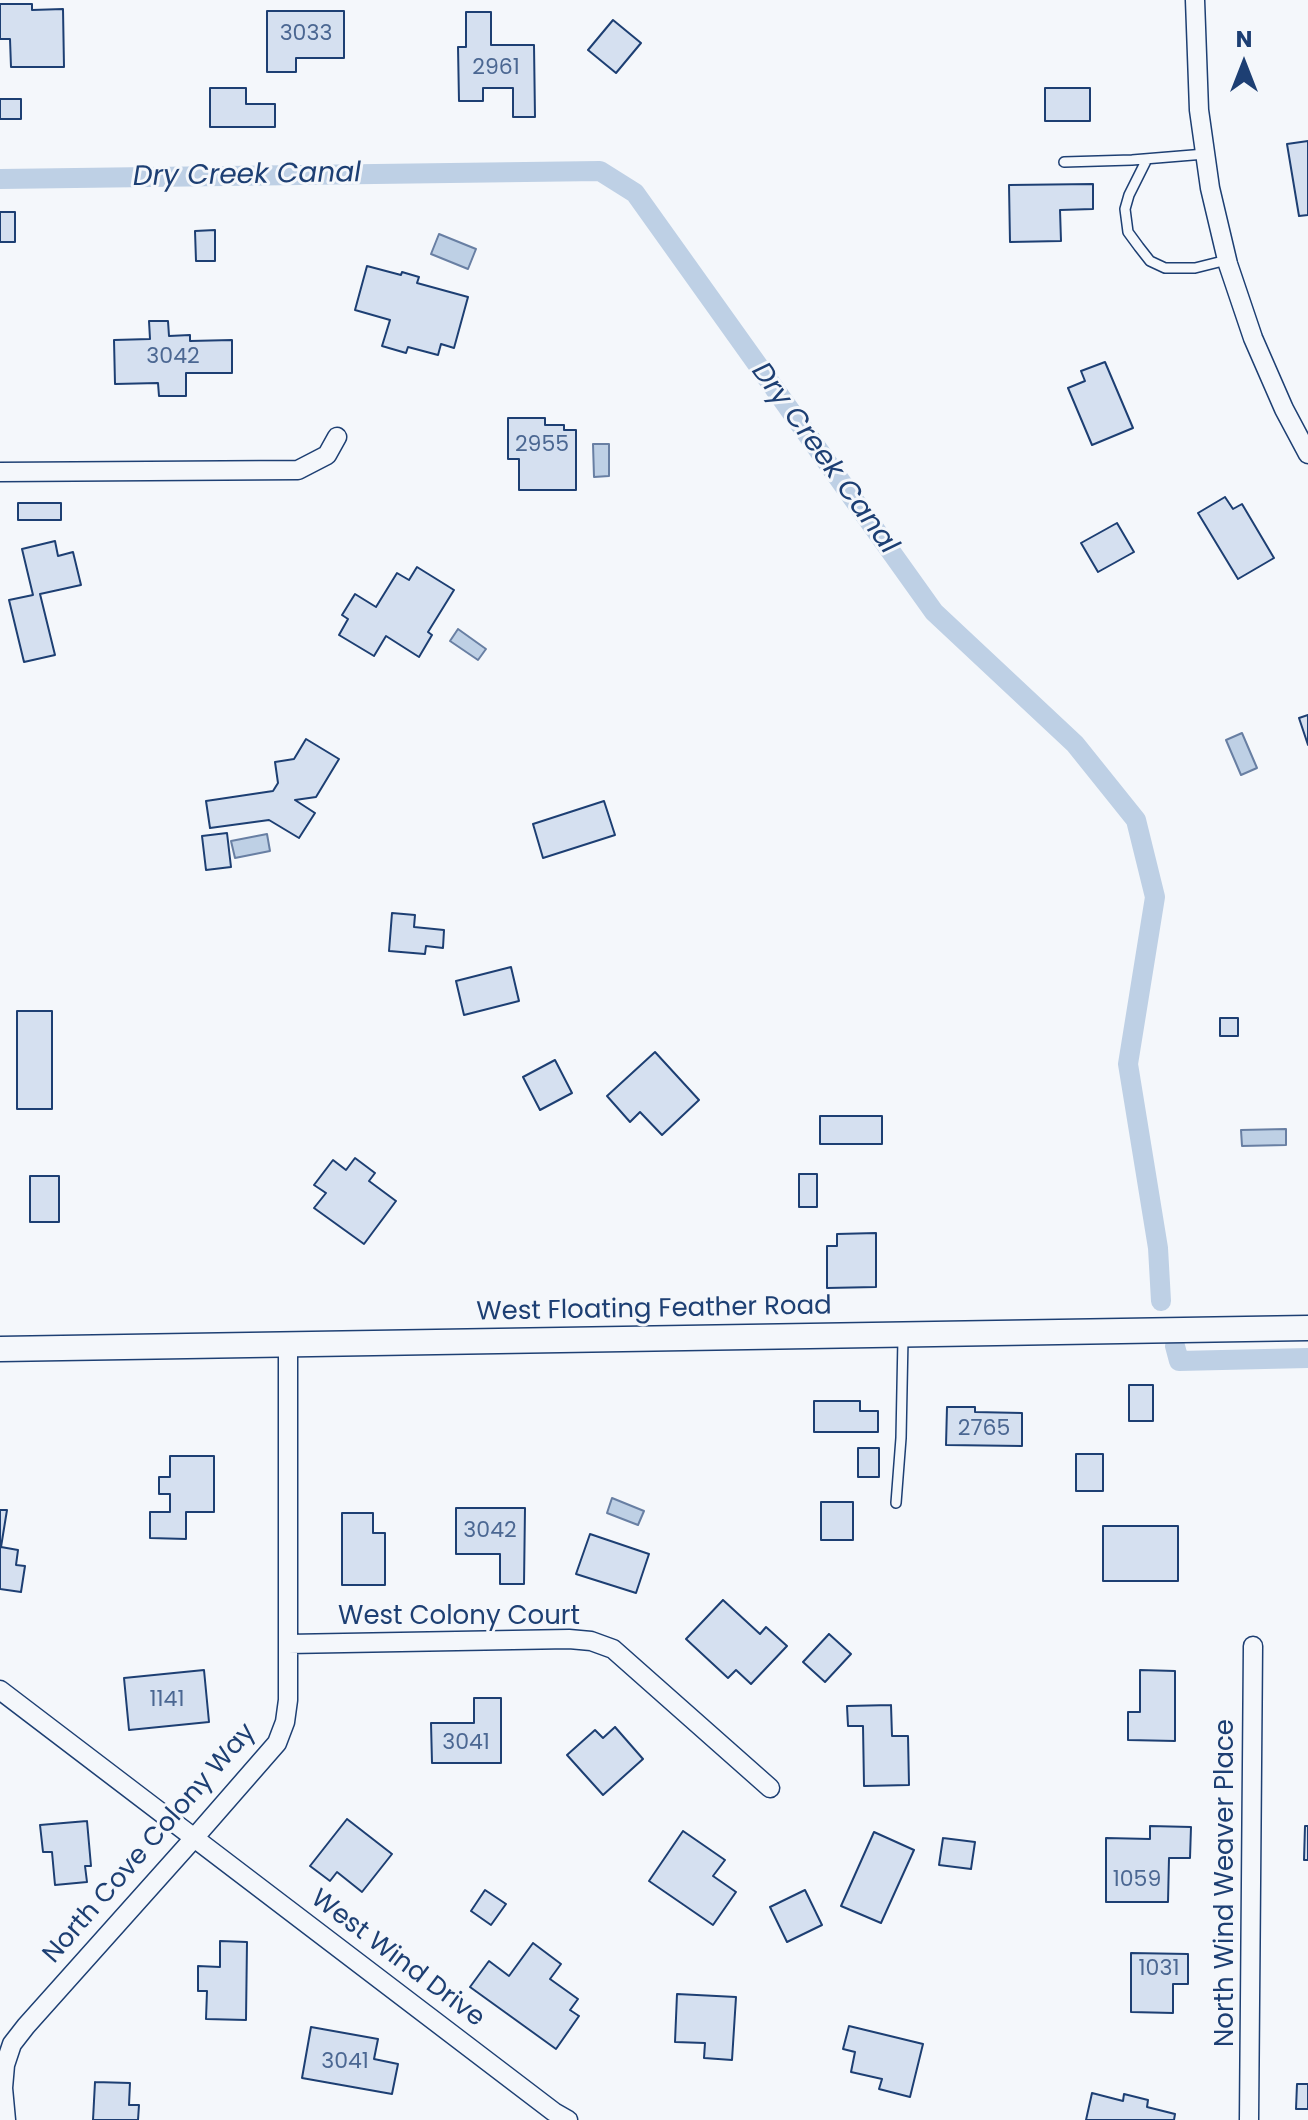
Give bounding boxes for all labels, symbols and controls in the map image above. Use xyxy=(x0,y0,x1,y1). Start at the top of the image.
house number: 3033 xyxy=(280,21,332,47)
north arrow xyxy=(1204,24,1284,104)
text: N xyxy=(1236,24,1252,55)
house number: 2961 xyxy=(472,55,520,81)
water label: Dry Creek Canal xyxy=(133,157,361,195)
house number: 3042 xyxy=(146,344,200,370)
water label: Dry Creek Canal xyxy=(743,357,905,561)
house number: 2955 xyxy=(515,432,569,458)
street label: West Floating Feather Road xyxy=(476,1291,832,1329)
house number: 2765 xyxy=(958,1416,1010,1442)
house number: 3042 xyxy=(463,1518,517,1544)
street label: West Colony Court xyxy=(338,1601,580,1633)
house number: 1141 xyxy=(150,1687,184,1713)
street label: North Cove Colony Way xyxy=(37,1718,263,1970)
street label: North Wind Weaver Place xyxy=(1210,1719,1242,2047)
house number: 3041 xyxy=(442,1730,490,1756)
house number: 1059 xyxy=(1113,1867,1161,1893)
street label: West Wind Drive xyxy=(304,1883,490,2035)
house number: 1031 xyxy=(1139,1956,1179,1982)
house number: 3041 xyxy=(321,2049,369,2075)

